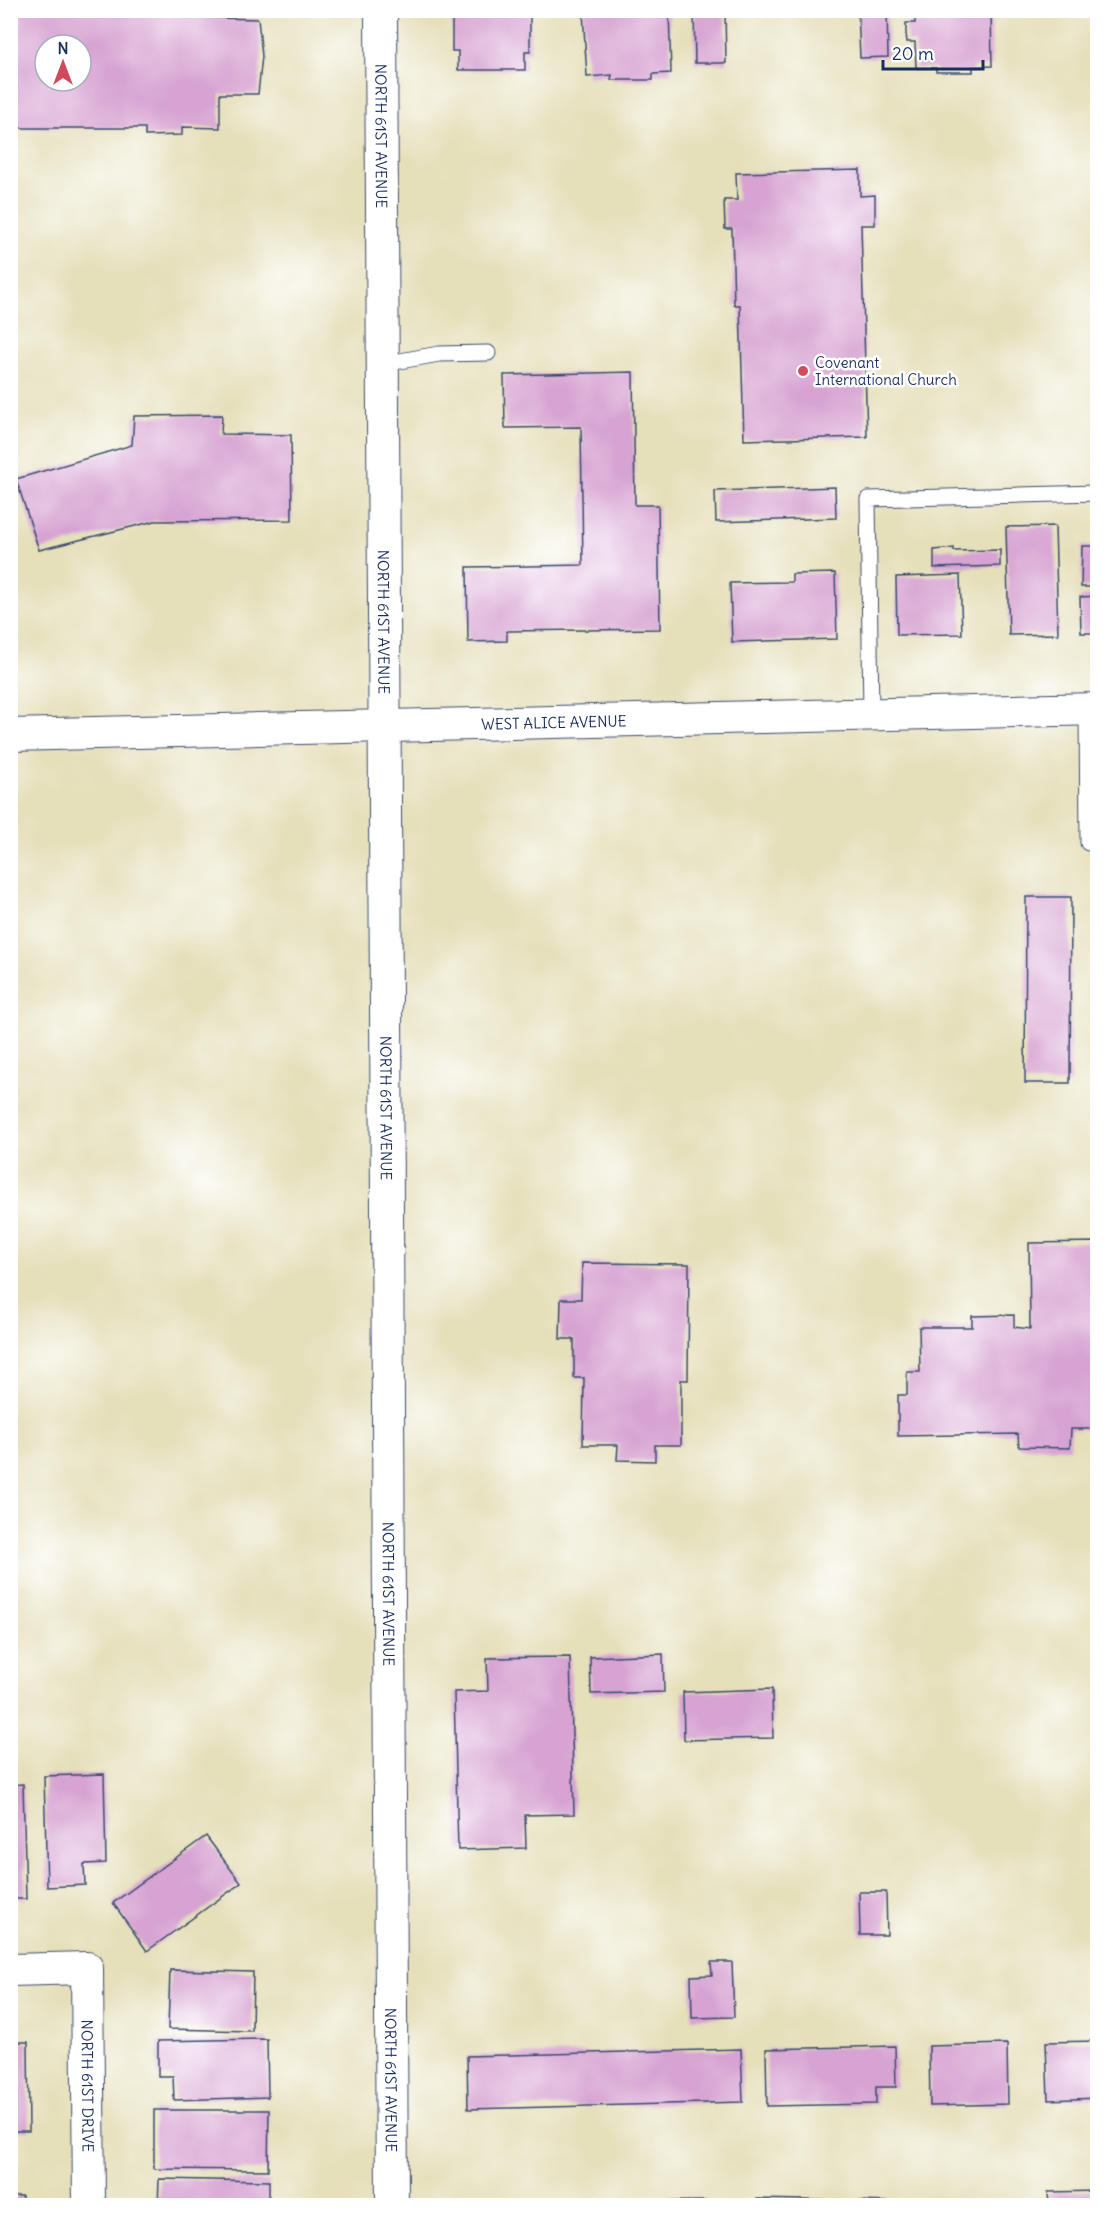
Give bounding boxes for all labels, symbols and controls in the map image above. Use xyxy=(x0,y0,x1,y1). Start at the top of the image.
north arrow xyxy=(33,33,93,93)
scale bar xyxy=(883,33,984,71)
text: N xyxy=(57,38,69,58)
text: 20 m xyxy=(892,42,934,65)
street label: NORTH 61ST AVENUE xyxy=(372,64,391,209)
place label: Covenant International Church xyxy=(815,353,957,389)
marker: Covenant International Church xyxy=(796,364,810,378)
street label: NORTH 61ST AVENUE xyxy=(374,550,394,695)
street label: WEST ALICE AVENUE xyxy=(481,711,627,733)
street label: NORTH 61ST AVENUE xyxy=(377,1036,396,1181)
street label: NORTH 61ST AVENUE xyxy=(379,1522,399,1667)
street label: NORTH 61ST AVENUE xyxy=(382,2008,401,2153)
street label: NORTH 61ST DRIVE xyxy=(78,2019,98,2153)

